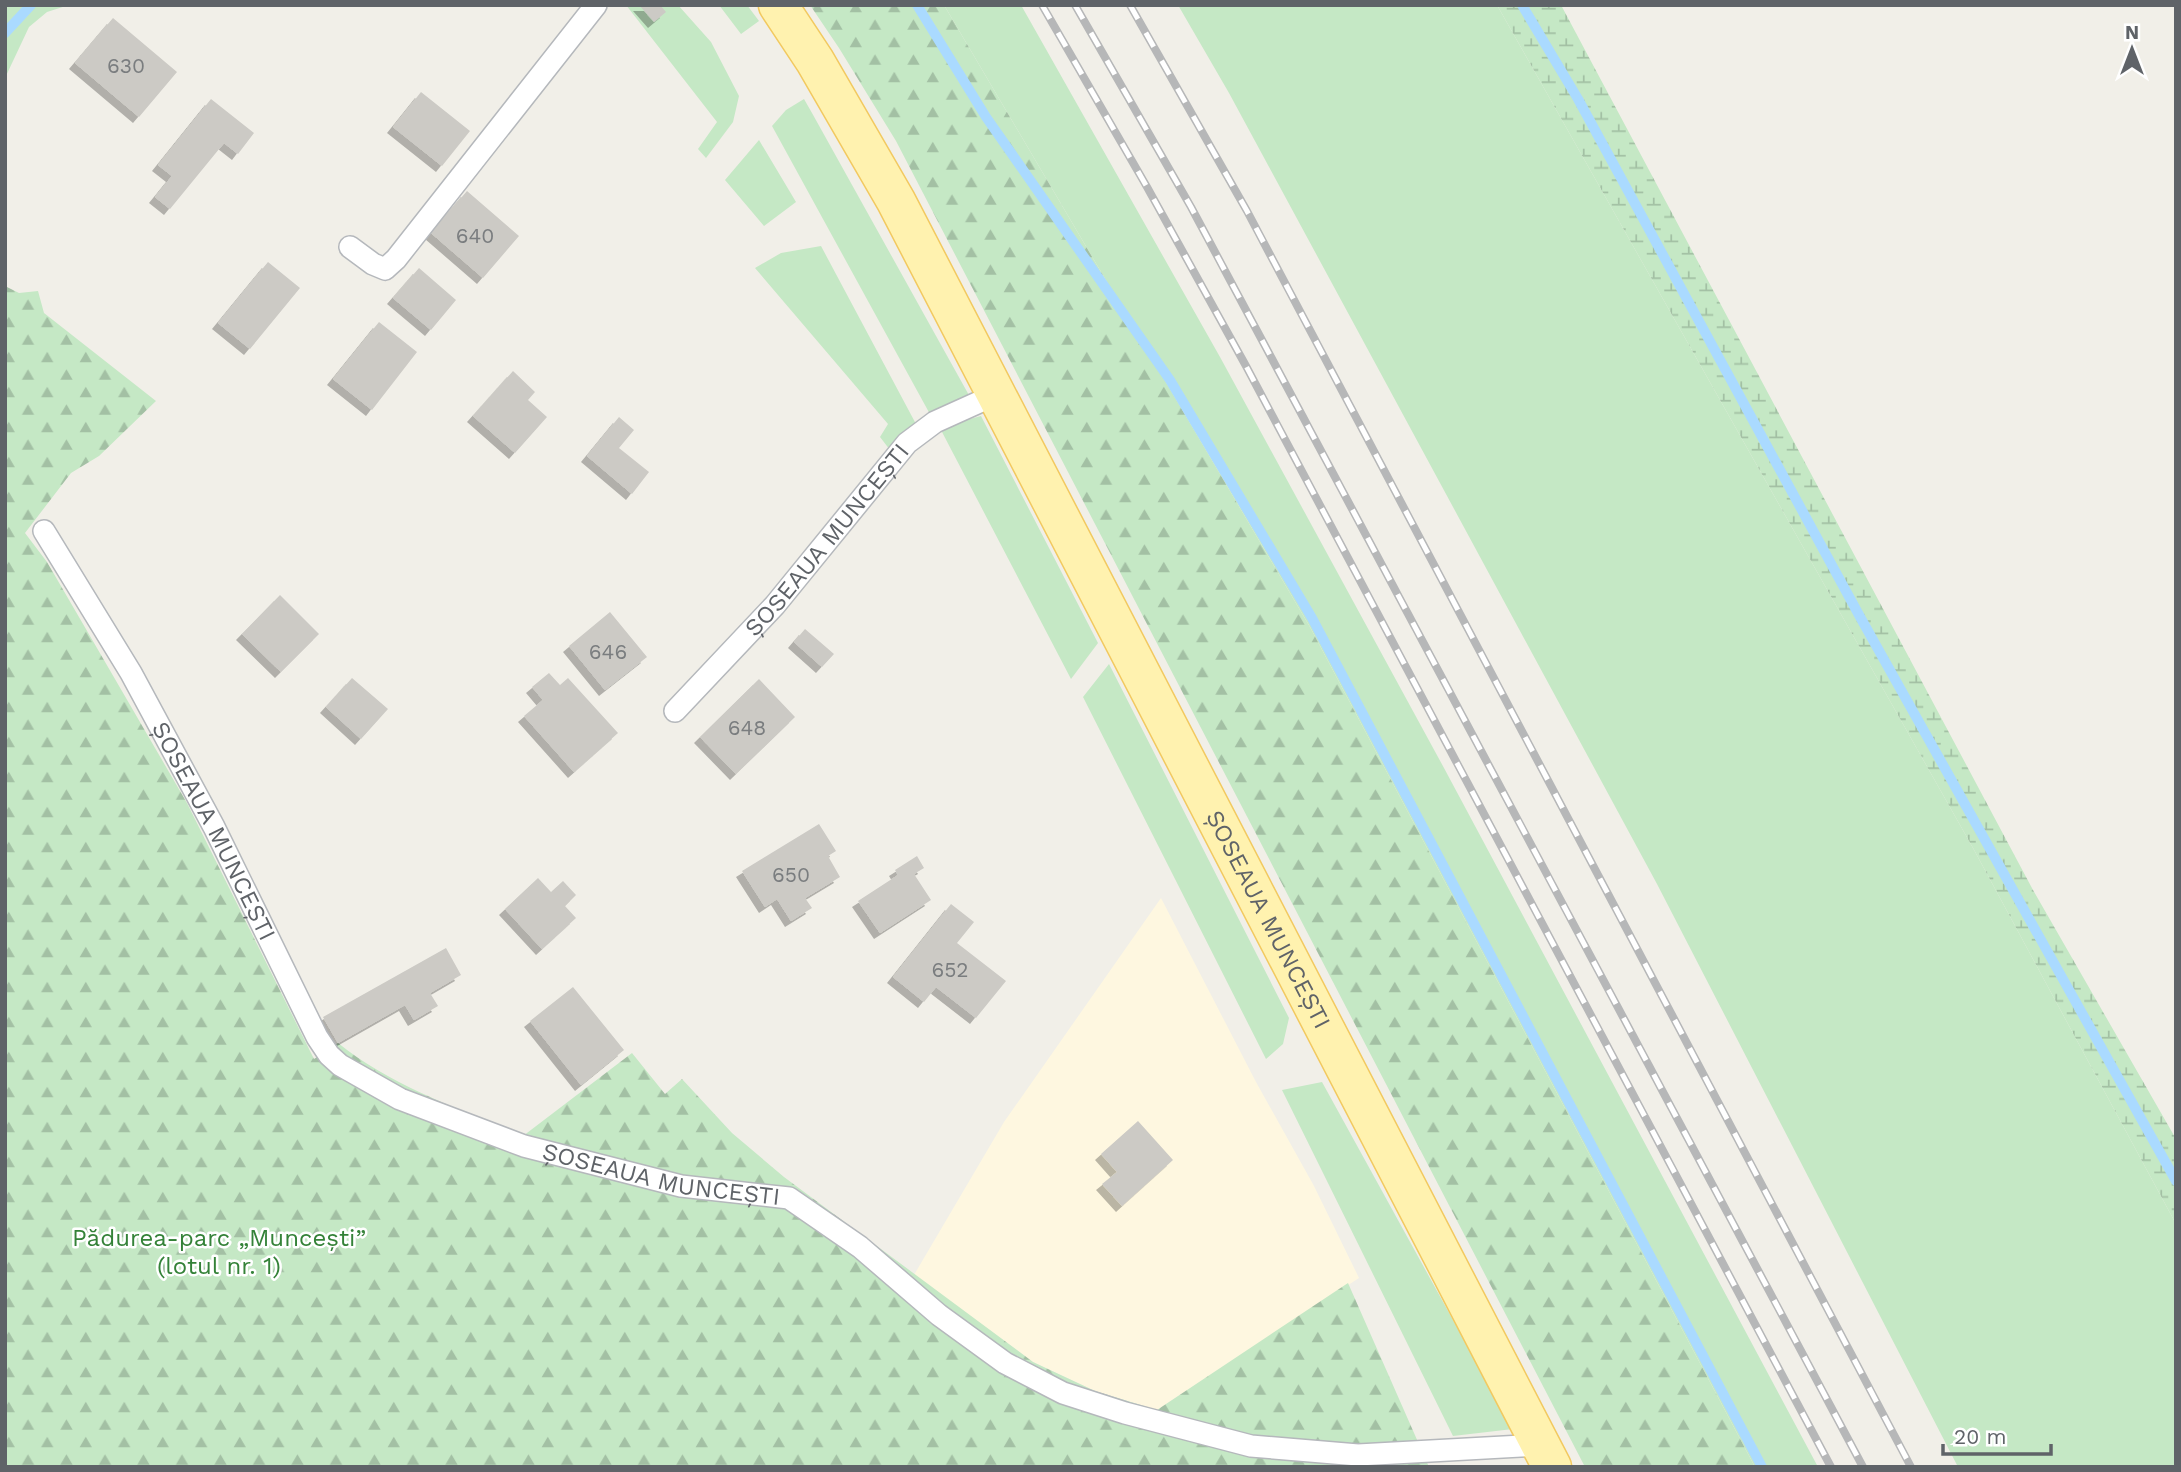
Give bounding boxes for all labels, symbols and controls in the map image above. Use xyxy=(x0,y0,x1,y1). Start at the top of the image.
north arrow xyxy=(2097,14,2167,84)
text: N xyxy=(2125,21,2139,44)
house number: 630 xyxy=(107,53,145,78)
house number: 640 xyxy=(456,223,494,248)
street label: ȘOSEAUA MUNCEȘTI xyxy=(739,438,915,642)
house number: 646 xyxy=(589,639,627,664)
house number: 648 xyxy=(728,715,766,740)
street label: ȘOSEAUA MUNCEȘTI xyxy=(146,717,281,945)
street label: ȘOSEAUA MUNCEȘTI xyxy=(1200,806,1336,1033)
house number: 650 xyxy=(772,862,810,887)
house number: 652 xyxy=(931,957,969,982)
street label: ȘOSEAUA MUNCEȘTI xyxy=(539,1137,782,1211)
park label: Pădurea-parc „Muncești” (lotul nr. 1) xyxy=(72,1224,366,1280)
scale bar xyxy=(1943,1412,2052,1456)
text: 20 m xyxy=(1954,1424,2006,1449)

